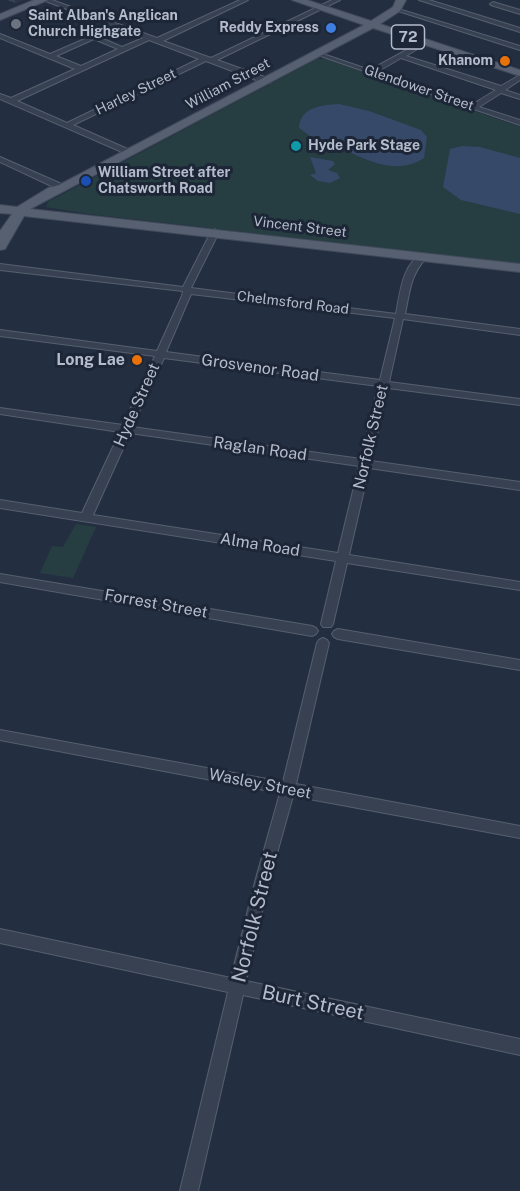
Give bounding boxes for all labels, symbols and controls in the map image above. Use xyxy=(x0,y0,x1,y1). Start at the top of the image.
place label: Saint Alban's Anglican Church Highgate xyxy=(28,8,178,40)
marker: Saint Alban's Anglican Church Highgate xyxy=(9,17,23,31)
place label: Reddy Express xyxy=(219,20,319,36)
marker: Reddy Express xyxy=(324,21,338,35)
road number: 72 xyxy=(392,25,424,49)
place label: Khanom xyxy=(438,53,493,69)
marker: Khanom xyxy=(498,54,512,68)
street label: William Street xyxy=(183,55,273,113)
street label: Glendower Street xyxy=(362,61,476,115)
street label: Harley Street xyxy=(93,65,179,119)
place label: Hyde Park Stage xyxy=(308,138,420,154)
marker: Hyde Park Stage xyxy=(289,139,303,153)
place label: William Street after Chatsworth Road xyxy=(98,165,230,198)
marker: William Street after Chatsworth Road xyxy=(79,174,93,188)
street label: Vincent Street xyxy=(252,213,348,241)
street label: Chelmsford Road xyxy=(236,288,350,318)
place label: Long Lae xyxy=(56,350,125,370)
street label: Grosvenor Road xyxy=(200,350,320,386)
marker: Long Lae xyxy=(130,353,144,367)
street label: Hyde Street xyxy=(110,360,164,450)
street label: Norfolk Street xyxy=(350,383,392,491)
street label: Raglan Road xyxy=(212,433,308,465)
street label: Alma Road xyxy=(219,529,301,561)
street label: Forrest Street xyxy=(103,585,209,623)
street label: Wasley Street xyxy=(207,765,313,803)
street label: Norfolk Street xyxy=(227,849,283,985)
street label: Burt Street xyxy=(260,980,366,1026)

